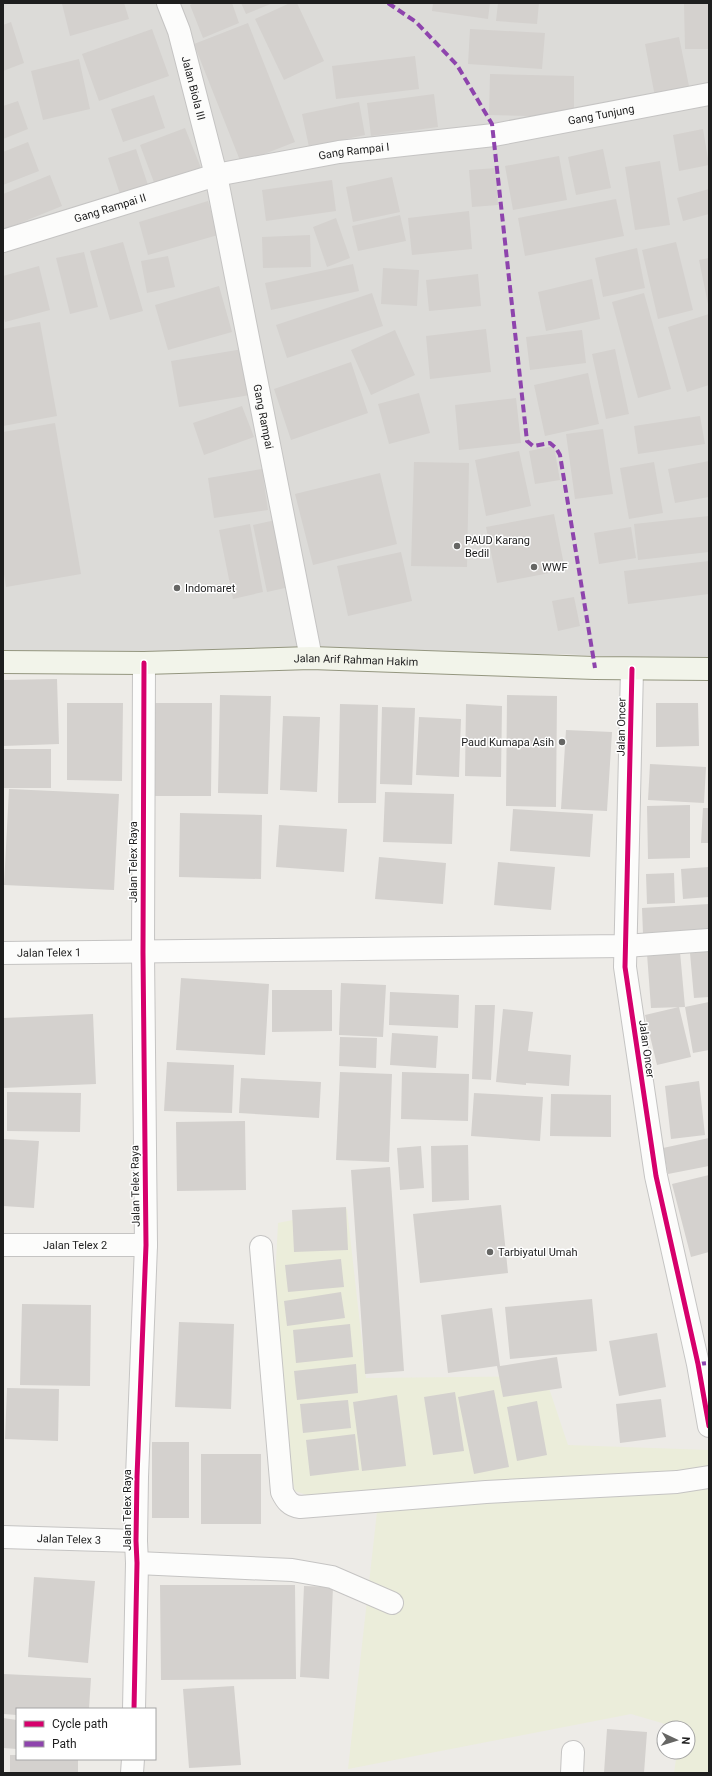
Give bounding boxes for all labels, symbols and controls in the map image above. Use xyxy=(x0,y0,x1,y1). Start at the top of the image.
street label: Jalan Biola III xyxy=(179,55,208,122)
street label: Gang Tunjung xyxy=(567,102,635,128)
street label: Gang Rampai I xyxy=(317,141,390,163)
street label: Gang Rampai II xyxy=(73,191,148,226)
street label: Gang Rampai xyxy=(250,383,276,450)
place label: PAUD Karang Bedil xyxy=(465,534,530,560)
marker: PAUD Karang Bedil xyxy=(452,541,462,551)
place label: WWF xyxy=(542,561,568,574)
marker: WWF xyxy=(529,562,539,572)
place label: Indomaret xyxy=(185,582,236,595)
marker: Indomaret xyxy=(172,583,182,593)
street label: Jalan Arif Rahman Hakim xyxy=(293,652,418,669)
street label: Jalan Oncer xyxy=(614,697,629,756)
place label: Paud Kumapa Asih xyxy=(461,736,554,749)
marker: Paud Kumapa Asih xyxy=(557,737,567,747)
street label: Jalan Telex Raya xyxy=(127,821,140,903)
street label: Jalan Telex 1 xyxy=(17,946,81,960)
street label: Jalan Oncer xyxy=(636,1019,657,1079)
street label: Jalan Telex Raya xyxy=(128,1145,143,1227)
street label: Jalan Telex 2 xyxy=(43,1239,107,1252)
place label: Tarbiyatul Umah xyxy=(498,1246,578,1259)
marker: Tarbiyatul Umah xyxy=(485,1247,495,1257)
street label: Jalan Telex Raya xyxy=(121,1469,134,1551)
street label: Jalan Telex 3 xyxy=(37,1532,101,1547)
legend xyxy=(16,1708,156,1760)
text: Cycle path xyxy=(52,1717,108,1731)
north arrow xyxy=(656,1720,696,1760)
text: N xyxy=(679,1736,692,1745)
text: Path xyxy=(52,1737,77,1751)

